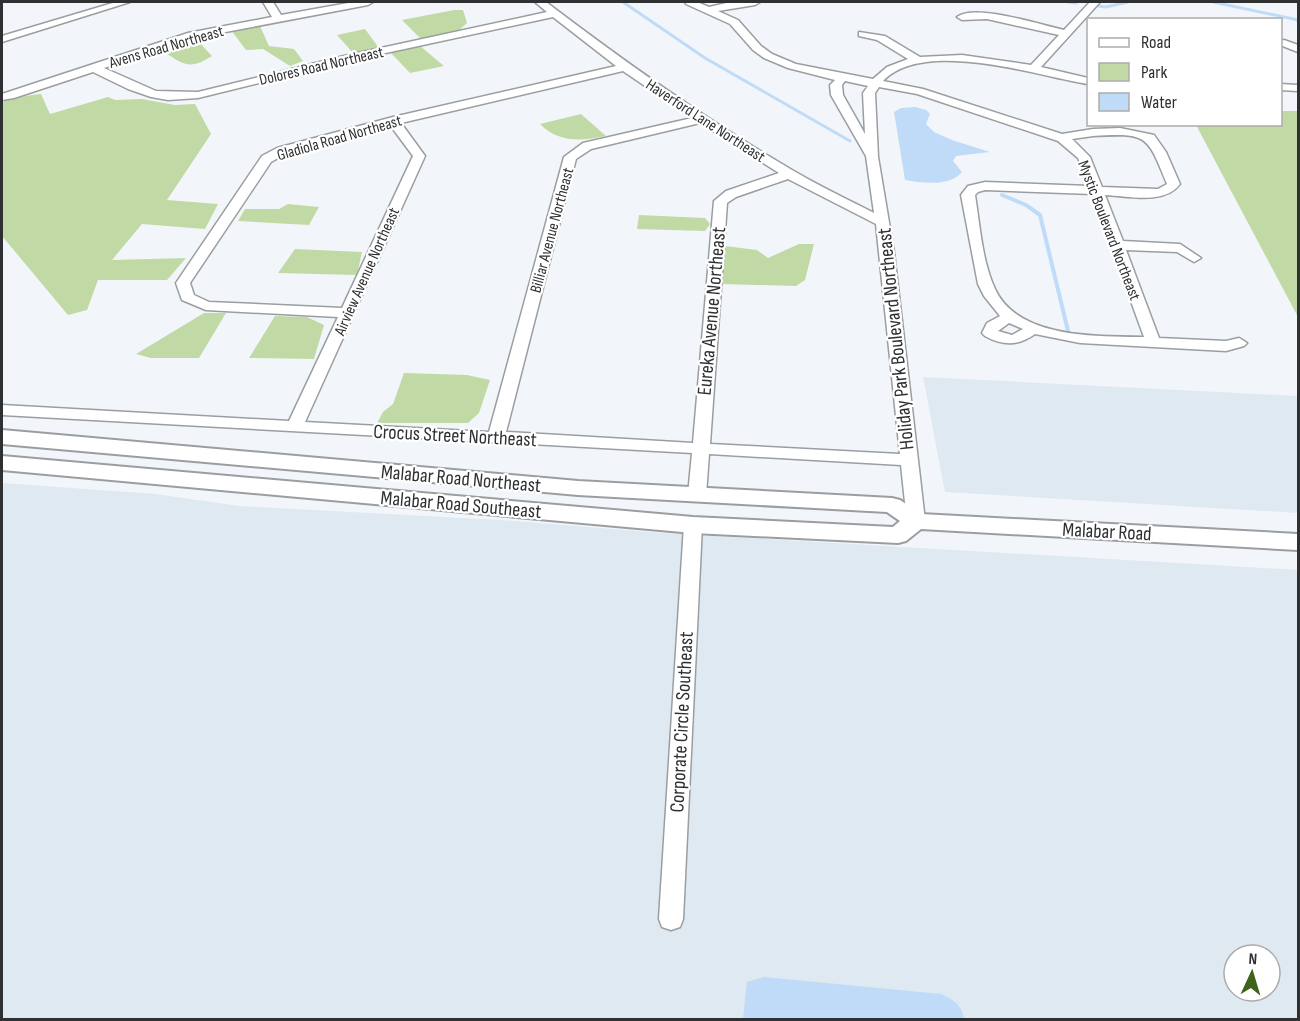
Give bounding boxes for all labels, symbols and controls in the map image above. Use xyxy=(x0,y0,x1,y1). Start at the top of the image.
legend xyxy=(1087,18,1282,126)
street label: Avens Road Northeast xyxy=(106,22,226,73)
text: Road xyxy=(1141,32,1171,53)
street label: Dolores Road Northeast xyxy=(257,43,385,90)
text: Park xyxy=(1141,62,1167,83)
street label: Haverford Lane Northeast xyxy=(642,76,768,167)
text: Water xyxy=(1141,92,1177,113)
street label: Gladiola Road Northeast xyxy=(275,112,404,165)
street label: Mystic Boulevard Northeast xyxy=(1073,158,1144,303)
street label: Billiar Avenue Northeast xyxy=(527,166,578,295)
street label: Airview Avenue Northeast xyxy=(330,205,404,339)
street label: Eureka Avenue Northeast xyxy=(693,226,731,396)
street label: Holiday Park Boulevard Northeast xyxy=(872,227,920,451)
street label: Crocus Street Northeast xyxy=(373,420,537,452)
street label: Malabar Road Northeast xyxy=(380,460,542,498)
street label: Malabar Road Southeast xyxy=(380,486,542,524)
street label: Malabar Road xyxy=(1062,518,1152,546)
street label: Corporate Circle Southeast xyxy=(665,631,699,813)
north arrow xyxy=(1222,943,1282,1003)
text: N xyxy=(1248,950,1258,969)

